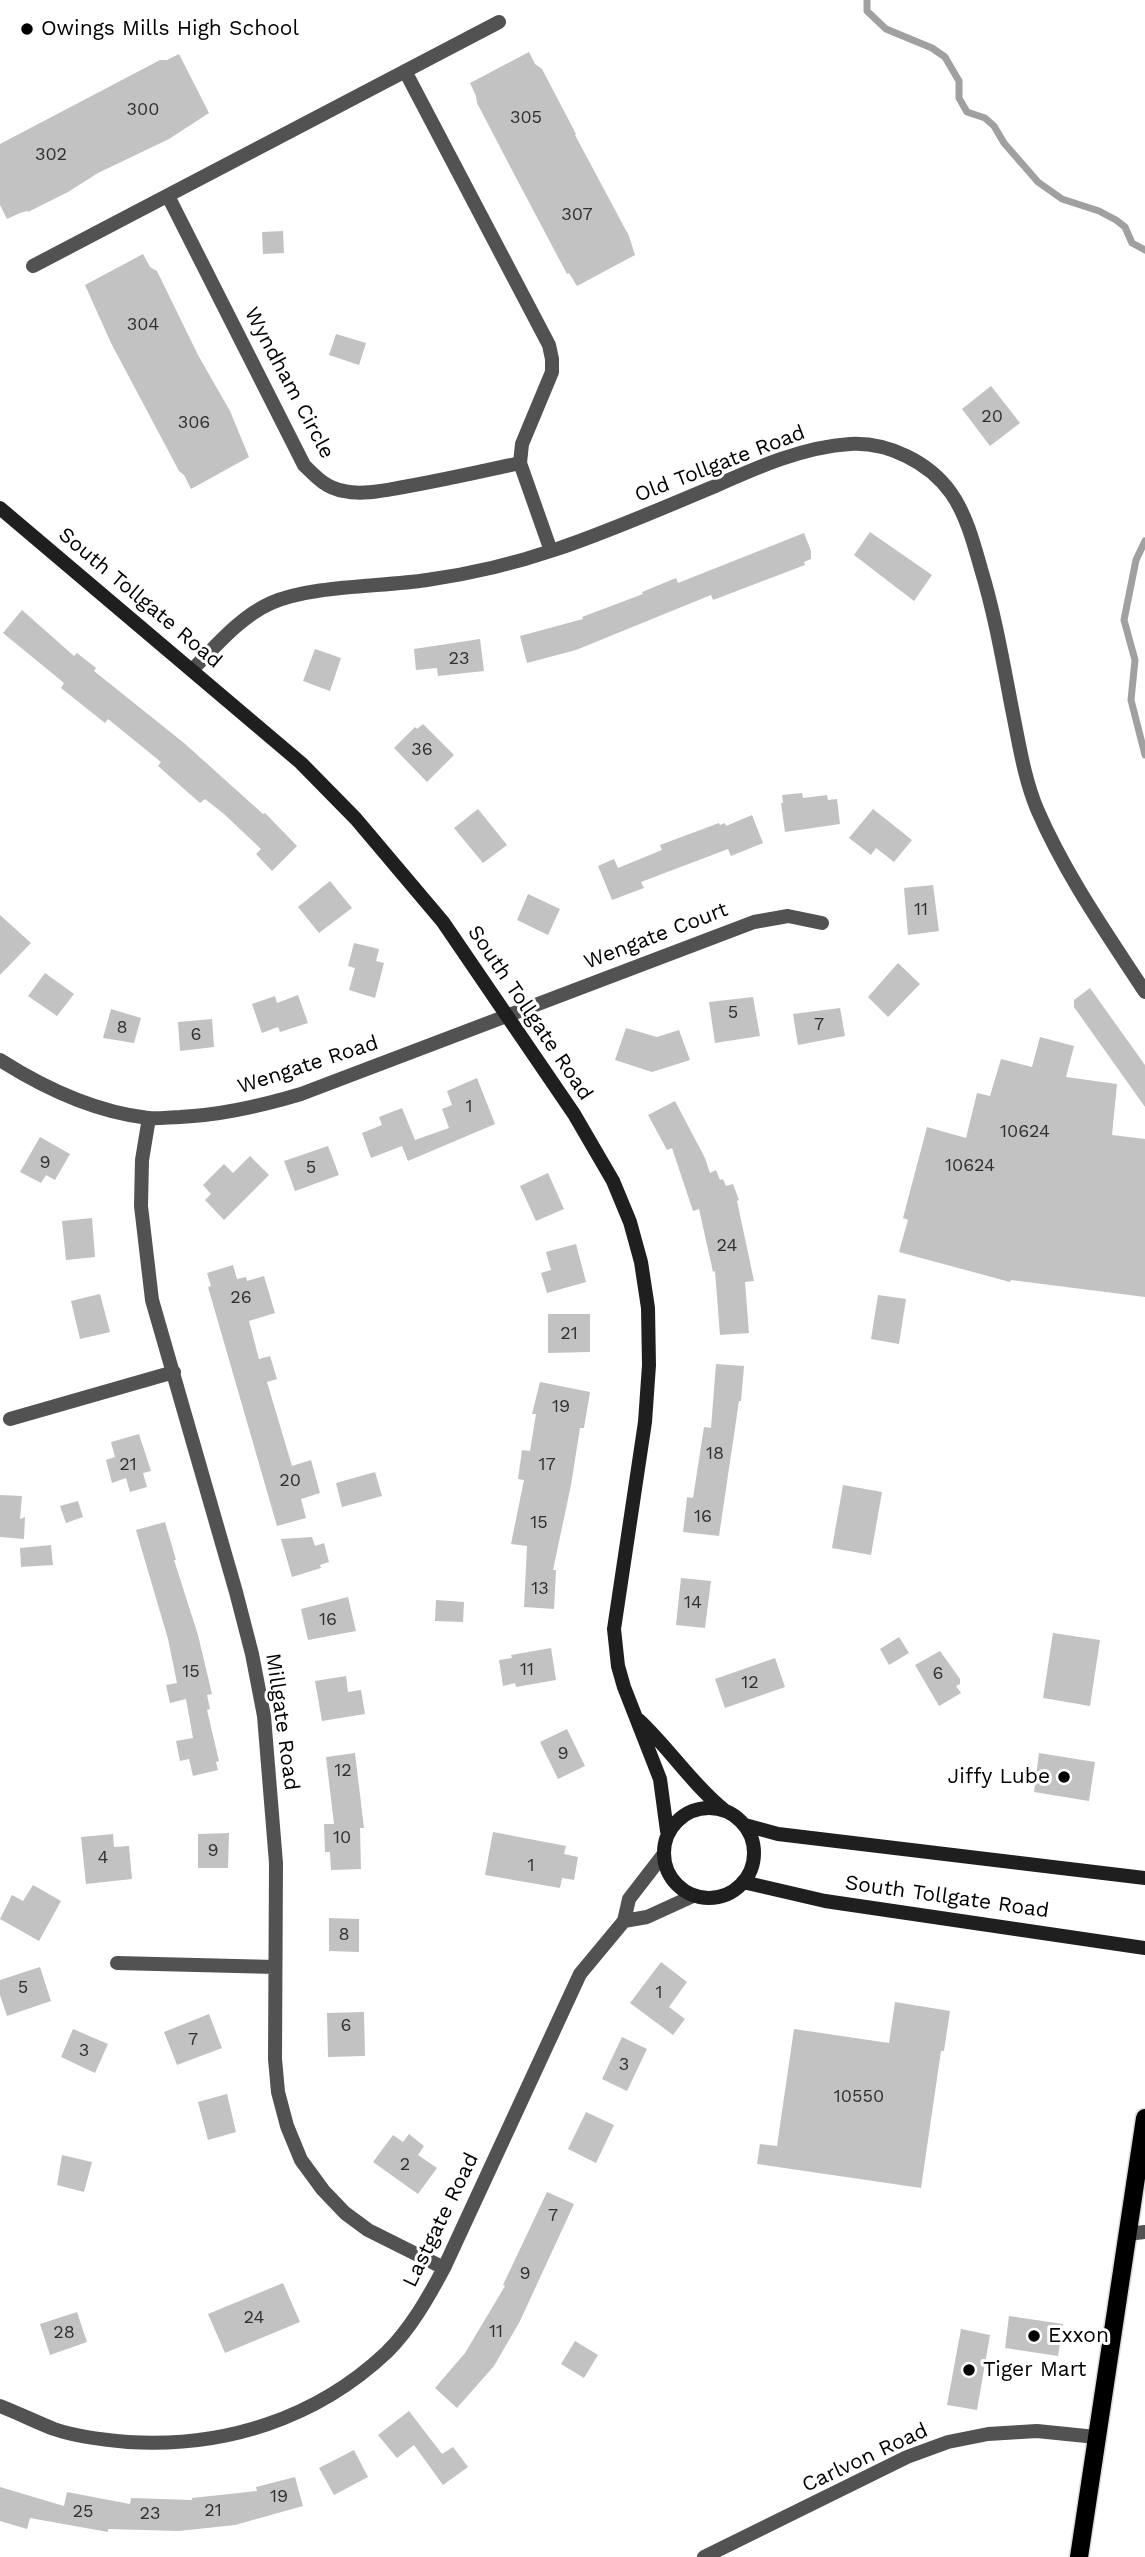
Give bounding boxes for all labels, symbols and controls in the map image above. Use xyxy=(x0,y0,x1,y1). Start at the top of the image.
place label: Owings Mills High School xyxy=(41,16,299,42)
marker: Owings Mills High School xyxy=(19,21,35,37)
house number: 300 xyxy=(127,99,159,121)
house number: 305 xyxy=(510,107,542,129)
house number: 302 xyxy=(35,144,67,166)
house number: 307 xyxy=(561,204,593,226)
street label: Wyndham Circle xyxy=(238,303,340,463)
house number: 304 xyxy=(127,314,159,336)
house number: 20 xyxy=(981,406,1003,428)
house number: 306 xyxy=(178,412,210,434)
street label: Old Tollgate Road xyxy=(631,420,809,508)
street label: South Tollgate Road xyxy=(53,522,227,674)
house number: 23 xyxy=(449,648,469,670)
house number: 36 xyxy=(411,739,433,761)
street label: Wengate Court xyxy=(581,897,731,975)
house number: 11 xyxy=(914,899,928,921)
street label: South Tollgate Road xyxy=(462,921,598,1105)
house number: 5 xyxy=(728,1002,738,1024)
house number: 7 xyxy=(814,1014,824,1036)
house number: 8 xyxy=(116,1017,128,1039)
house number: 6 xyxy=(191,1024,201,1046)
street label: Wengate Road xyxy=(234,1030,382,1100)
house number: 1 xyxy=(465,1096,473,1118)
house number: 10624 xyxy=(1000,1121,1050,1143)
house number: 9 xyxy=(39,1152,51,1174)
house number: 10624 xyxy=(945,1155,995,1177)
house number: 5 xyxy=(306,1157,316,1179)
house number: 24 xyxy=(717,1235,737,1257)
house number: 26 xyxy=(230,1287,252,1309)
house number: 21 xyxy=(560,1323,578,1345)
house number: 19 xyxy=(552,1396,570,1418)
house number: 18 xyxy=(706,1443,724,1465)
house number: 21 xyxy=(119,1454,137,1476)
house number: 17 xyxy=(538,1454,556,1476)
house number: 20 xyxy=(279,1470,301,1492)
house number: 16 xyxy=(694,1506,712,1528)
house number: 15 xyxy=(530,1512,548,1534)
house number: 13 xyxy=(531,1578,549,1600)
house number: 14 xyxy=(684,1592,702,1614)
house number: 16 xyxy=(319,1609,337,1631)
street label: Millgate Road xyxy=(260,1652,304,1792)
house number: 11 xyxy=(520,1659,534,1681)
house number: 15 xyxy=(182,1661,200,1683)
house number: 6 xyxy=(933,1663,943,1685)
house number: 12 xyxy=(741,1672,759,1694)
house number: 9 xyxy=(557,1743,569,1765)
house number: 12 xyxy=(334,1760,352,1782)
place label: Jiffy Lube xyxy=(948,1764,1050,1790)
marker: Jiffy Lube xyxy=(1056,1769,1072,1785)
house number: 10 xyxy=(333,1827,351,1849)
house number: 9 xyxy=(207,1840,219,1862)
house number: 4 xyxy=(98,1847,108,1869)
house number: 1 xyxy=(527,1855,535,1877)
street label: South Tollgate Road xyxy=(843,1870,1051,1924)
house number: 8 xyxy=(338,1924,350,1946)
house number: 5 xyxy=(18,1977,28,1999)
house number: 1 xyxy=(655,1982,663,2004)
house number: 6 xyxy=(341,2015,351,2037)
house number: 7 xyxy=(188,2029,198,2051)
house number: 3 xyxy=(79,2040,89,2062)
house number: 3 xyxy=(619,2054,629,2076)
house number: 10550 xyxy=(834,2086,884,2108)
street label: Lastgate Road xyxy=(398,2149,484,2291)
house number: 2 xyxy=(400,2154,410,2176)
house number: 7 xyxy=(548,2205,558,2227)
house number: 9 xyxy=(519,2263,531,2285)
house number: 24 xyxy=(244,2307,264,2329)
house number: 11 xyxy=(489,2321,503,2343)
house number: 28 xyxy=(53,2322,75,2344)
place label: Exxon xyxy=(1048,2323,1109,2349)
marker: Exxon xyxy=(1026,2328,1042,2344)
place label: Tiger Mart xyxy=(983,2357,1086,2383)
marker: Tiger Mart xyxy=(961,2362,977,2378)
street label: Carlvon Road xyxy=(798,2418,932,2498)
house number: 19 xyxy=(270,2486,288,2508)
house number: 21 xyxy=(204,2500,222,2522)
house number: 25 xyxy=(73,2501,93,2523)
house number: 23 xyxy=(140,2503,160,2525)

